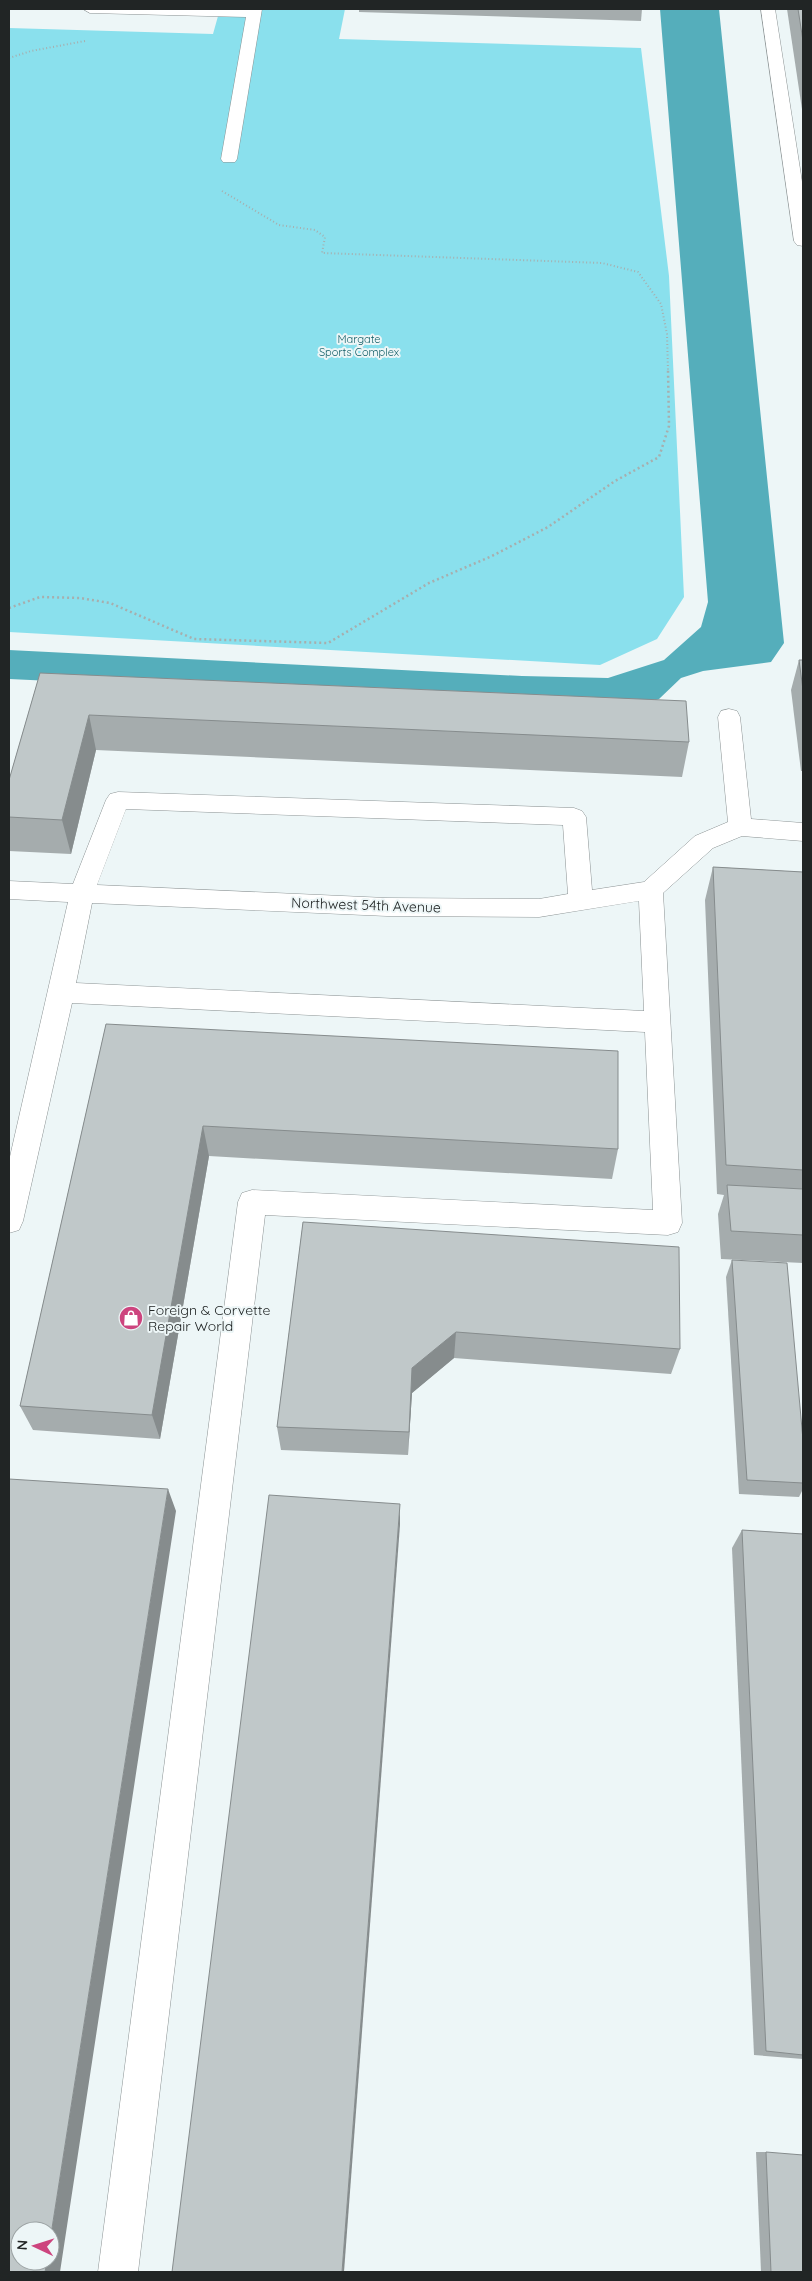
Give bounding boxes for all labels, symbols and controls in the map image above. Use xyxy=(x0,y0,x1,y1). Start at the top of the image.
park label: Margate Sports Complex xyxy=(319,332,399,359)
street label: Northwest 54th Avenue xyxy=(291,893,441,917)
place label: Foreign & Corvette Repair World xyxy=(148,1301,270,1335)
shop icon: Foreign & Corvette Repair World xyxy=(118,1305,144,1331)
north arrow xyxy=(10,2221,60,2271)
text: N xyxy=(13,2239,31,2251)

